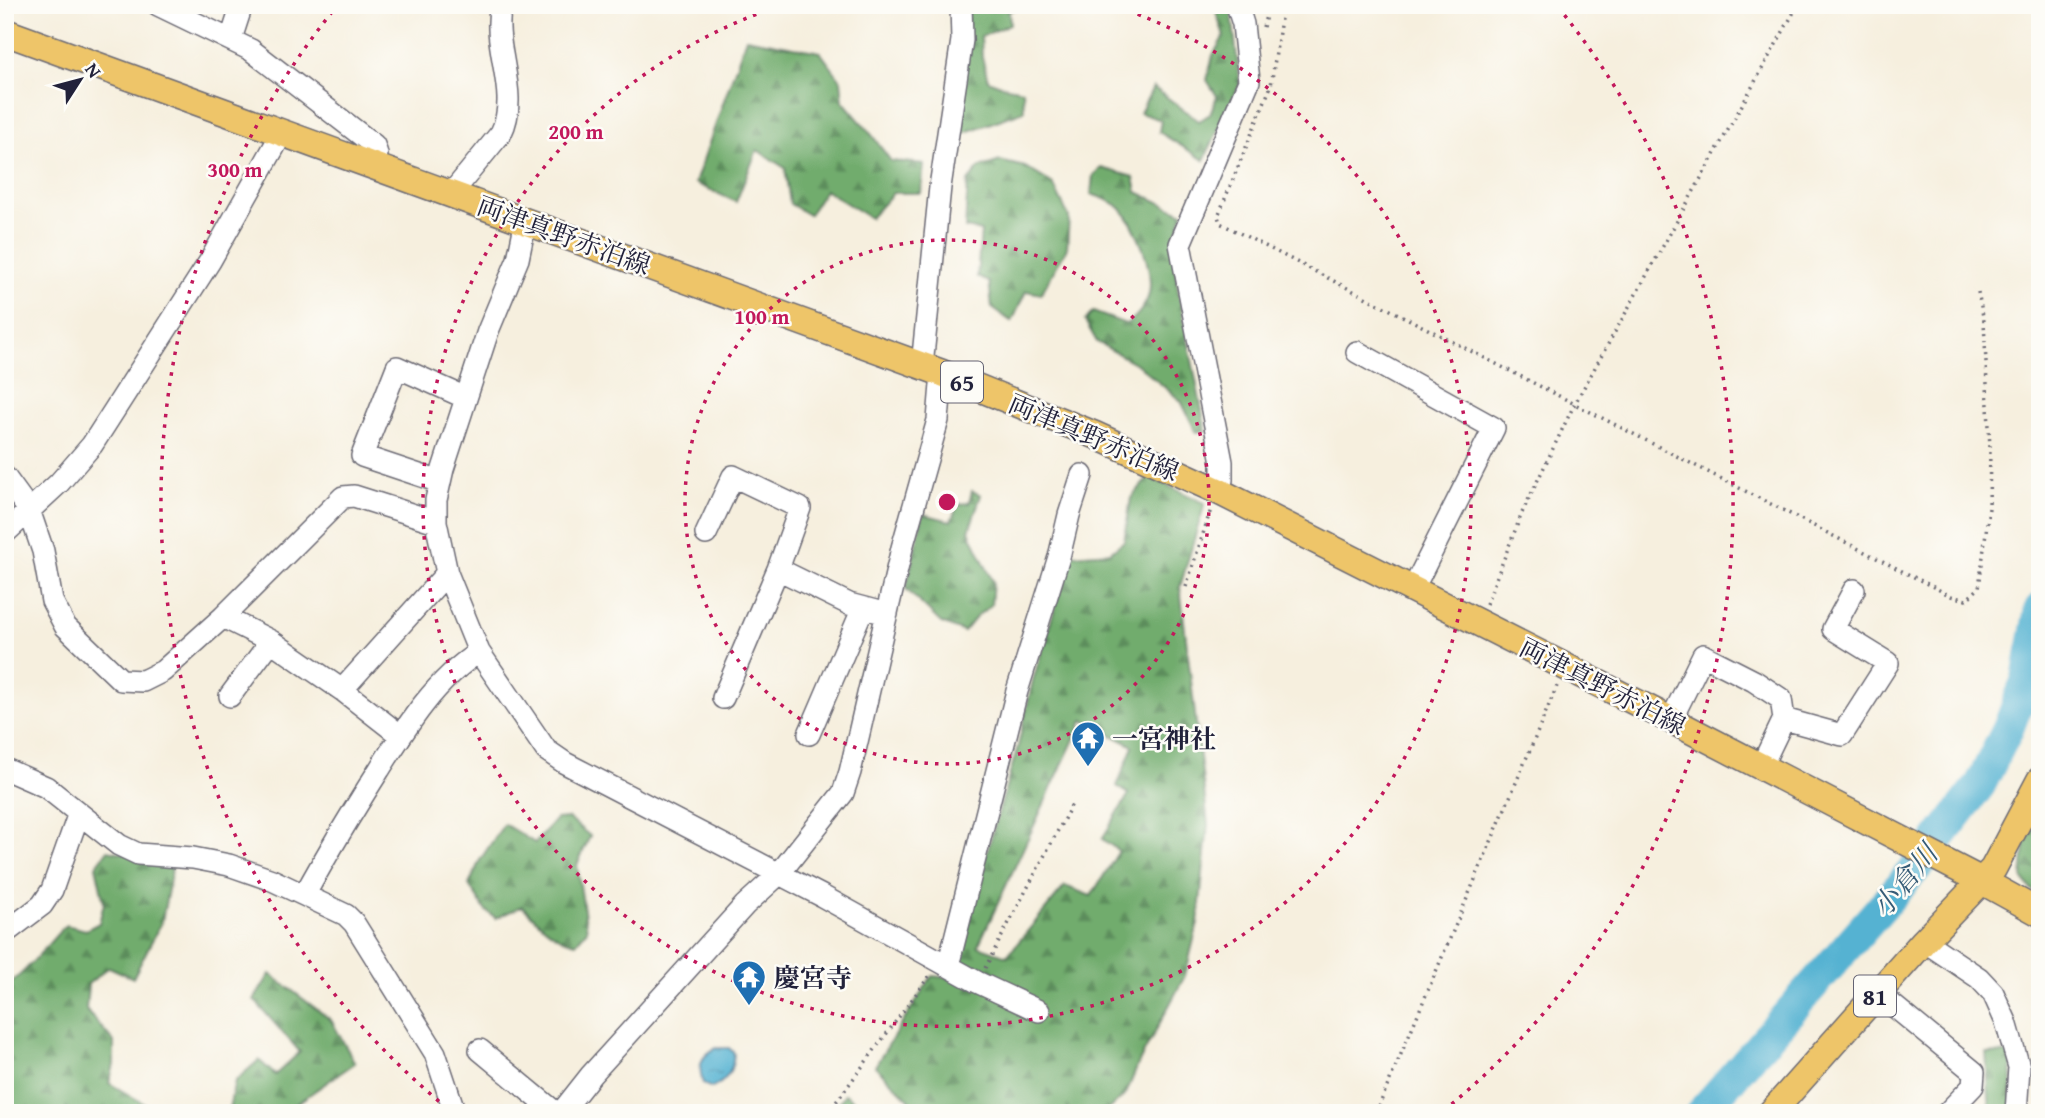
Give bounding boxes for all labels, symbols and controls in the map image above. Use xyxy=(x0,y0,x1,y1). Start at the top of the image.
north arrow xyxy=(46,46,116,116)
text: N xyxy=(79,57,109,84)
text: 200 m xyxy=(548,116,604,147)
text: 300 m xyxy=(207,154,263,185)
street label: 両津真野赤泊線 xyxy=(472,186,656,284)
text: 100 m xyxy=(734,301,790,332)
road number: 65 xyxy=(941,362,983,402)
street label: 両津真野赤泊線 xyxy=(1003,383,1185,491)
centre of rings xyxy=(935,490,959,514)
street label: 両津真野赤泊線 xyxy=(1513,627,1693,745)
temple icon: 一宮神社 xyxy=(1069,719,1107,768)
place label: 一宮神社 xyxy=(1112,719,1216,758)
water label: 小倉川 xyxy=(1861,832,1949,925)
temple icon: 慶宮寺 xyxy=(730,958,768,1007)
place label: 慶宮寺 xyxy=(774,958,852,997)
road number: 81 xyxy=(1854,976,1896,1016)

